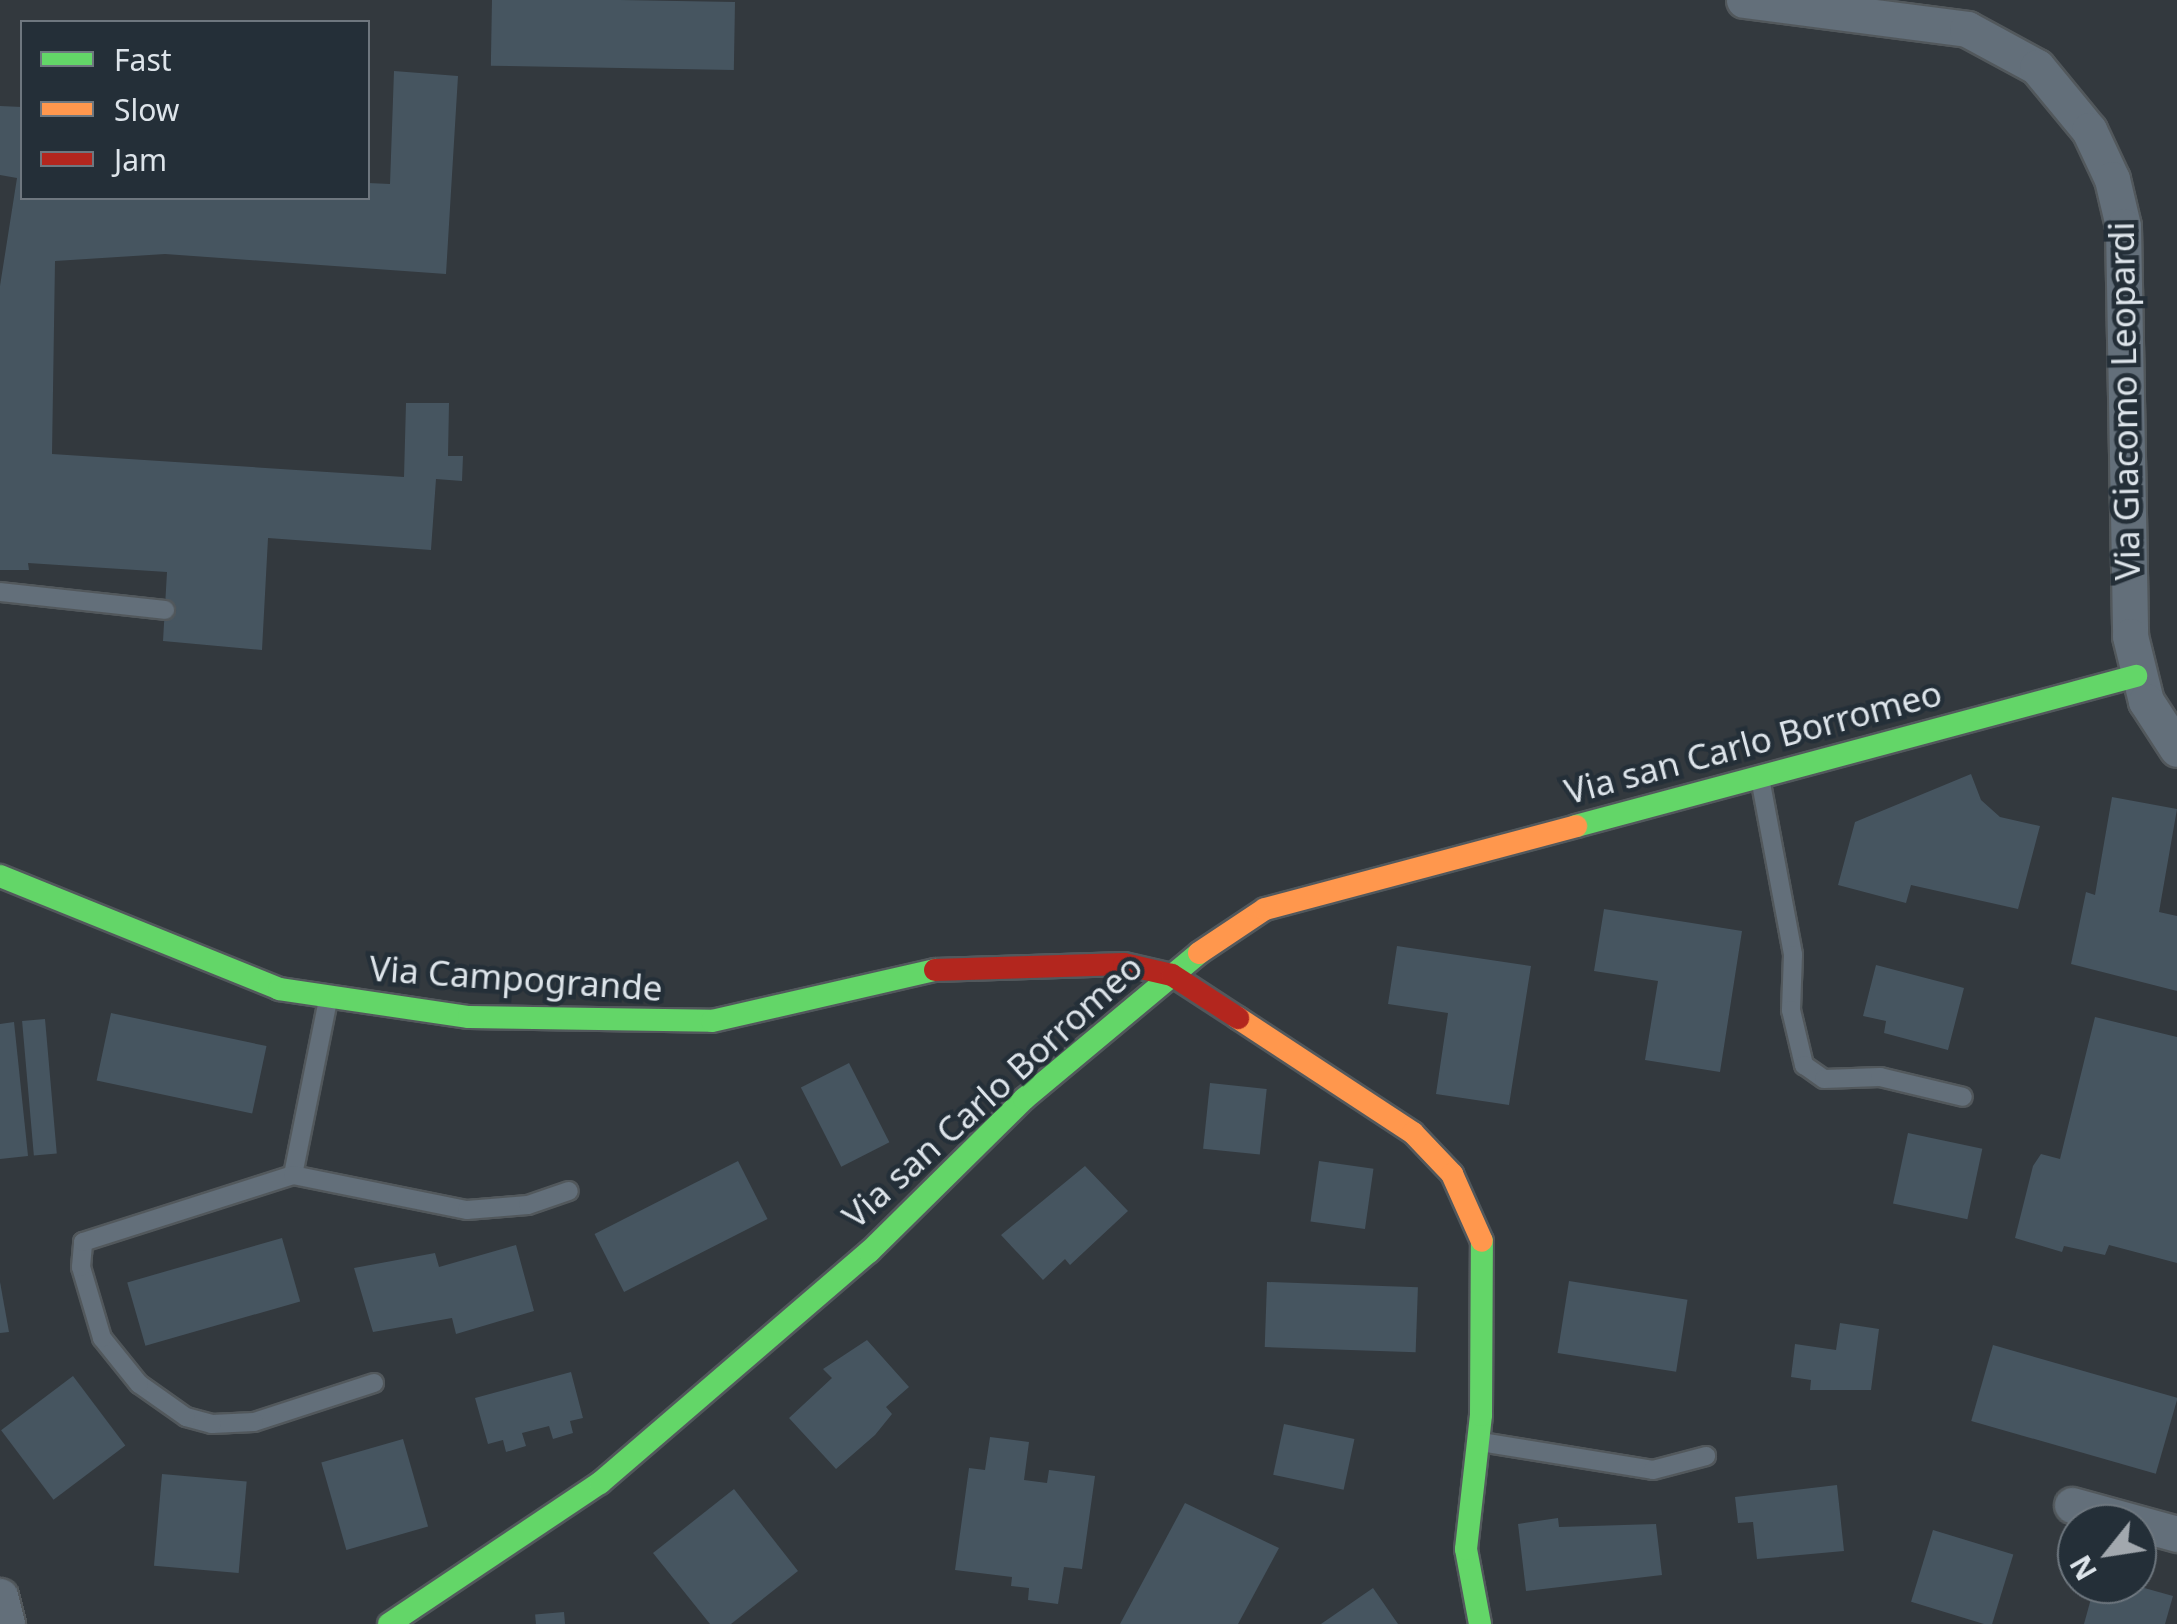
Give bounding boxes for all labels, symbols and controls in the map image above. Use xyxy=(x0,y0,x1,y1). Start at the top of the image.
legend xyxy=(20,20,370,200)
text: Fast xyxy=(114,39,172,80)
text: Slow xyxy=(114,89,179,130)
text: Jam xyxy=(114,139,167,180)
street label: Via Giacomo Leopardi xyxy=(2100,221,2148,581)
street label: Via san Carlo Borromeo xyxy=(1560,671,1946,813)
street label: Via san Carlo Borromeo xyxy=(834,945,1150,1237)
street label: Via Campogrande xyxy=(368,947,664,1009)
north arrow xyxy=(2057,1504,2157,1604)
text: N xyxy=(2061,1549,2105,1587)

